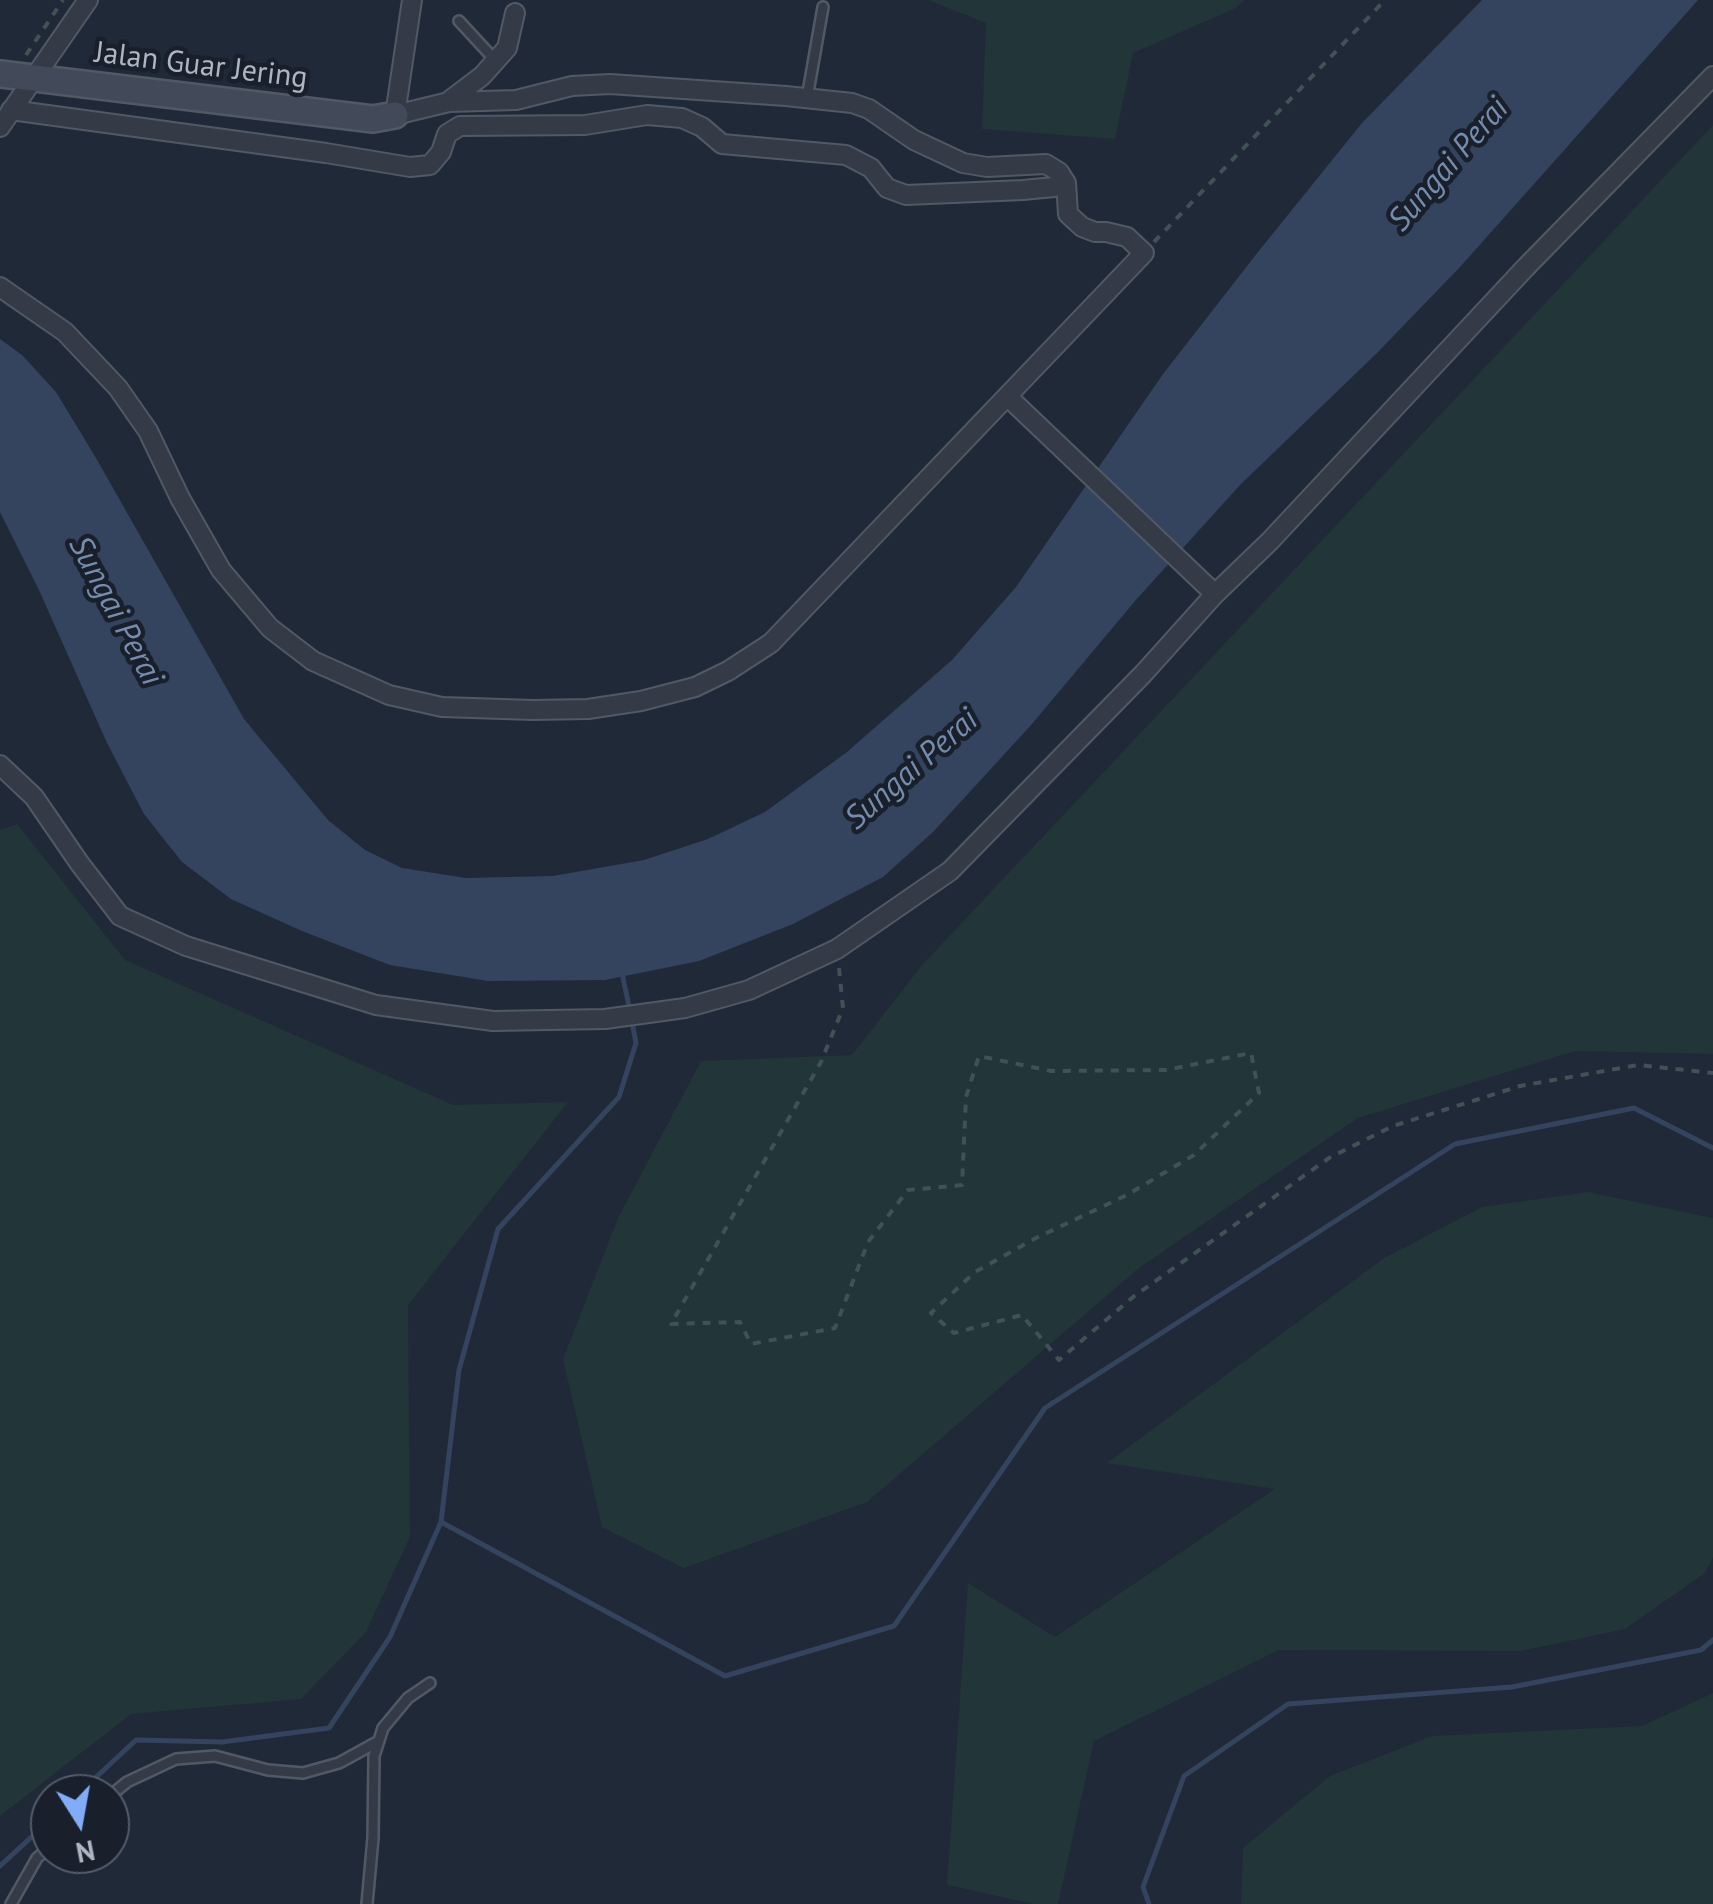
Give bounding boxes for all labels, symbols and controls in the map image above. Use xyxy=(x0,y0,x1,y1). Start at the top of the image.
street label: Jalan Guar Jering xyxy=(93,35,309,97)
water label: Sungai Perai xyxy=(1381,91,1517,239)
water label: Sungai Perai xyxy=(60,530,170,692)
water label: Sungai Perai xyxy=(838,702,986,838)
north arrow xyxy=(30,1774,130,1874)
text: N xyxy=(73,1832,98,1872)

